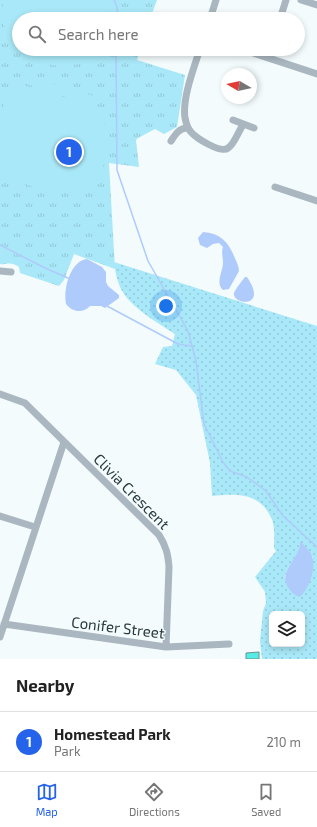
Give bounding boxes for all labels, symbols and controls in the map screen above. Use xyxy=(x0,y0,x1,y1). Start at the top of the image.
search box xyxy=(12,12,305,56)
icon: search xyxy=(26,23,48,45)
text: Search here xyxy=(58,25,139,43)
north arrow xyxy=(221,68,257,104)
pin: 1 xyxy=(56,137,82,167)
your location xyxy=(156,296,176,316)
street label: Clivia Crescent xyxy=(90,449,174,533)
map controls xyxy=(269,611,305,647)
button: layers xyxy=(269,611,305,647)
street label: Conifer Street xyxy=(70,612,166,642)
text: Nearby xyxy=(16,675,74,695)
text: Homestead Park xyxy=(54,725,171,743)
text: 1 xyxy=(26,734,32,750)
text: 210 m xyxy=(266,734,301,750)
text: Park xyxy=(54,743,81,759)
tab: Map xyxy=(36,781,58,818)
tab: Directions xyxy=(129,781,180,818)
tab: Saved xyxy=(251,781,281,818)

